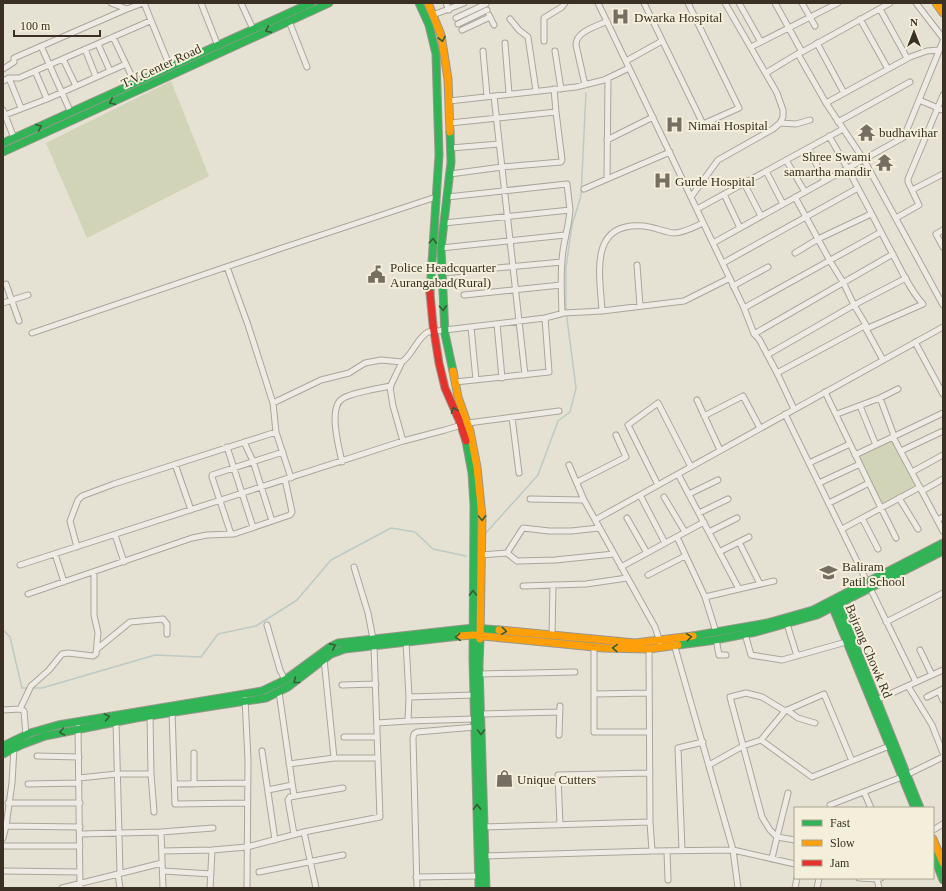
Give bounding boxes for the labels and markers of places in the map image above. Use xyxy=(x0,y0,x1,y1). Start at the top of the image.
hospital icon: Dwarka Hospital xyxy=(611,7,631,27)
place label: Dwarka Hospital xyxy=(634,10,723,25)
hospital icon: Nimai Hospital xyxy=(665,115,685,135)
place label: Nimai Hospital xyxy=(688,118,768,133)
temple icon: budhavihar xyxy=(856,122,876,142)
place label: budhavihar xyxy=(879,125,938,140)
place label: Shree Swami samartha mandir xyxy=(784,149,872,179)
temple icon: Shree Swami samartha mandir xyxy=(874,153,894,173)
hospital icon: Gurde Hospital xyxy=(652,171,672,191)
place label: Gurde Hospital xyxy=(675,174,755,189)
place label: Police Headcquarter Aurangabad(Rural) xyxy=(390,260,496,290)
public building icon: Police Headcquarter Aurangabad(Rural) xyxy=(367,264,387,284)
place label: Baliram Patil School xyxy=(842,559,906,589)
school or university icon: Baliram Patil School xyxy=(819,563,839,583)
shop icon: Unique Cutters xyxy=(494,769,514,789)
place label: Unique Cutters xyxy=(517,772,596,787)

